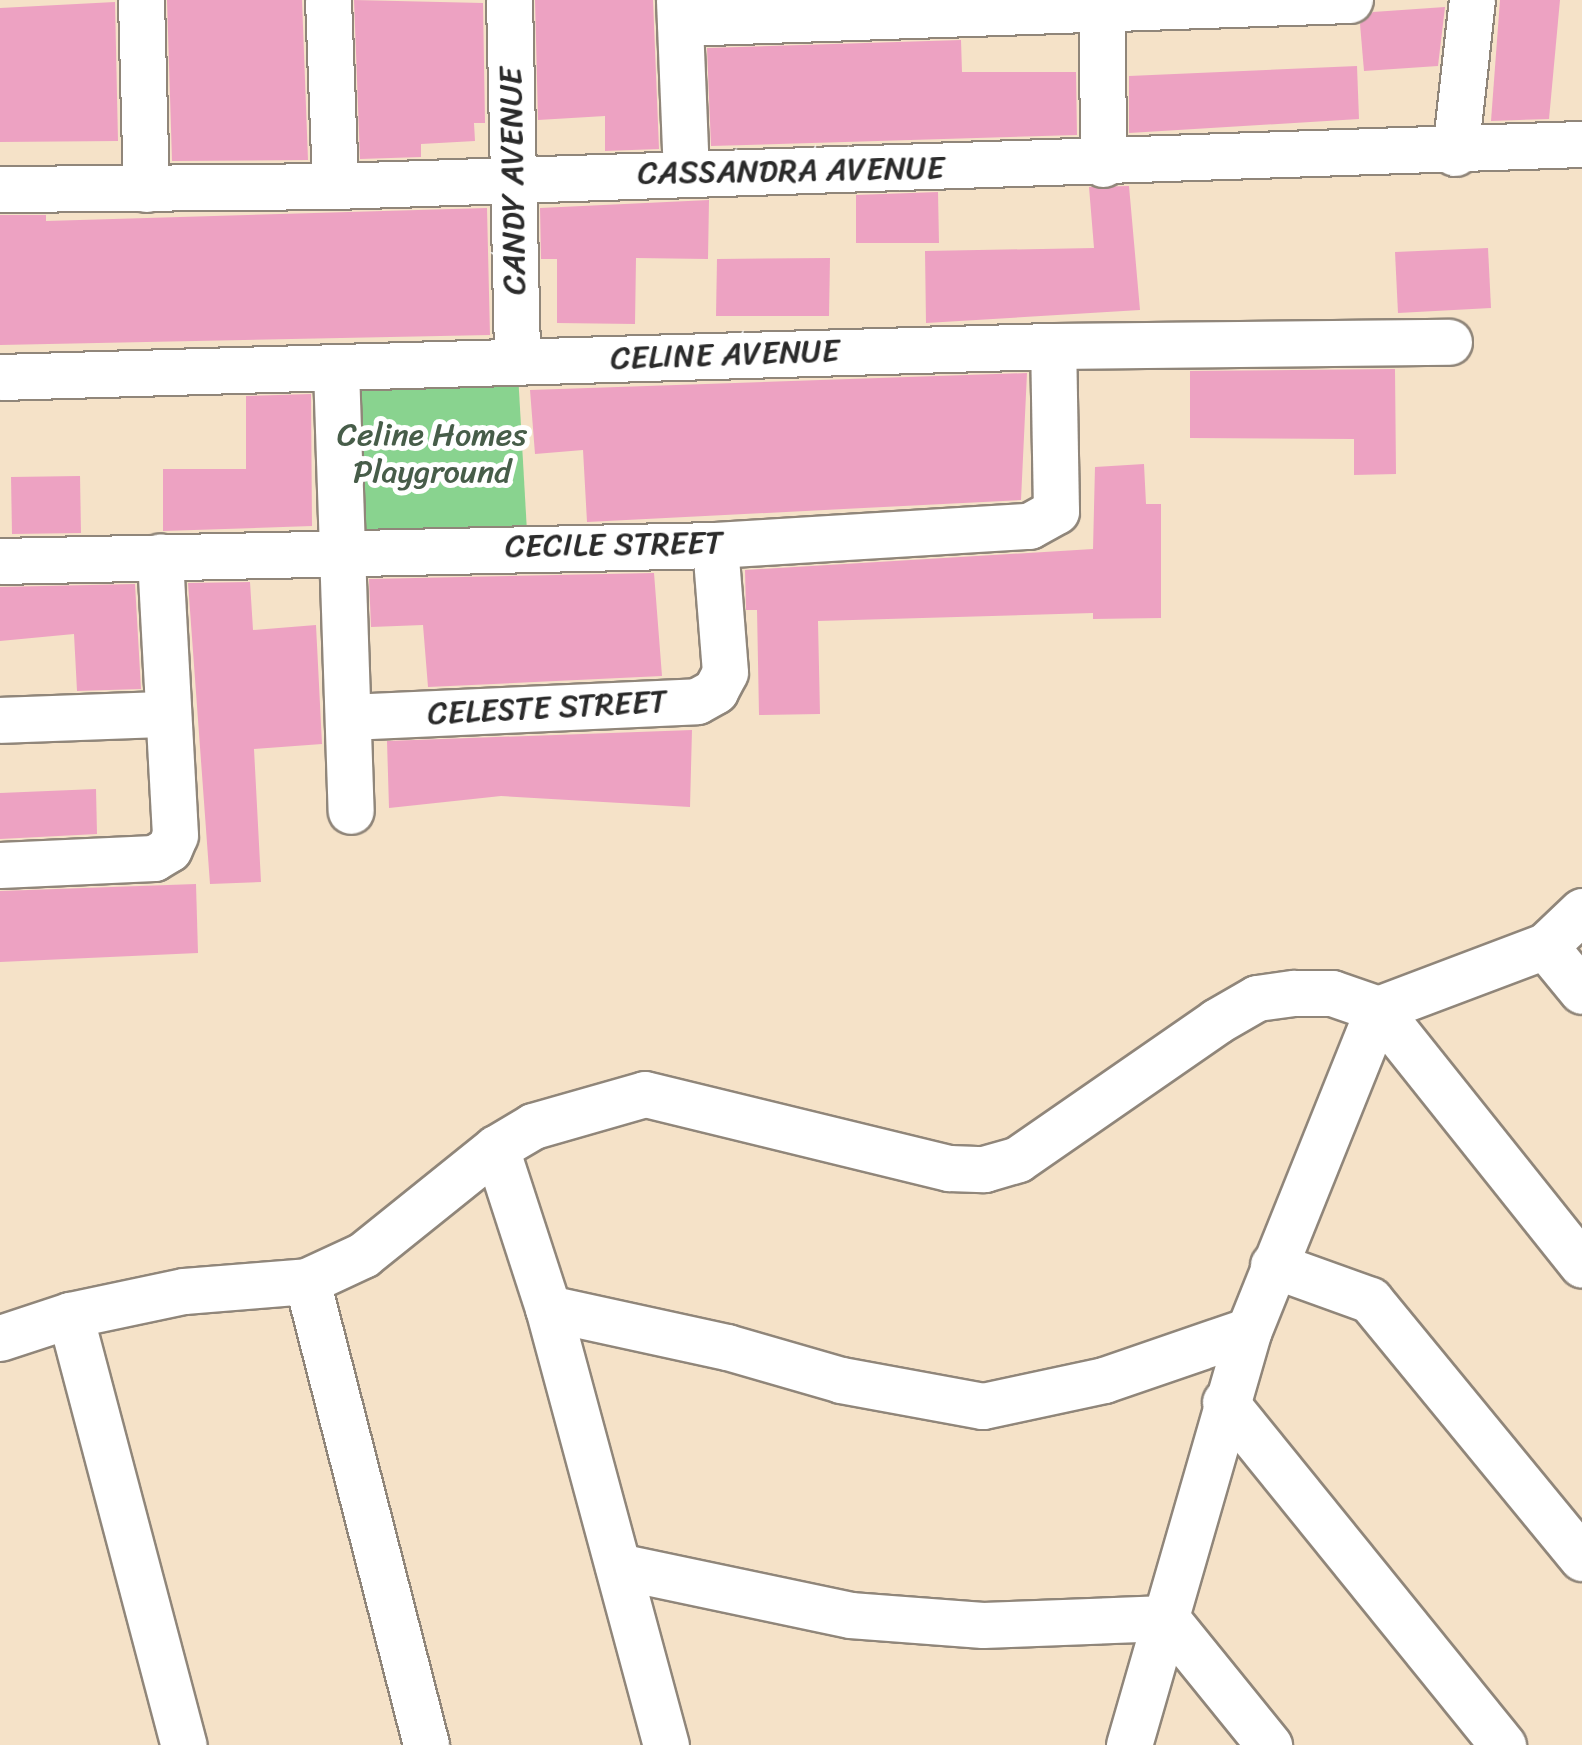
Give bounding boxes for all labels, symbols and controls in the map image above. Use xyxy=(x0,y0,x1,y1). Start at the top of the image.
street label: CANDY AVENUE xyxy=(492,67,534,295)
street label: CASSANDRA AVENUE xyxy=(637,149,945,193)
street label: CELINE AVENUE xyxy=(610,332,840,378)
park label: Celine Homes Playground xyxy=(337,417,527,492)
street label: CECILE STREET xyxy=(505,524,723,566)
street label: CELESTE STREET xyxy=(426,683,668,733)

